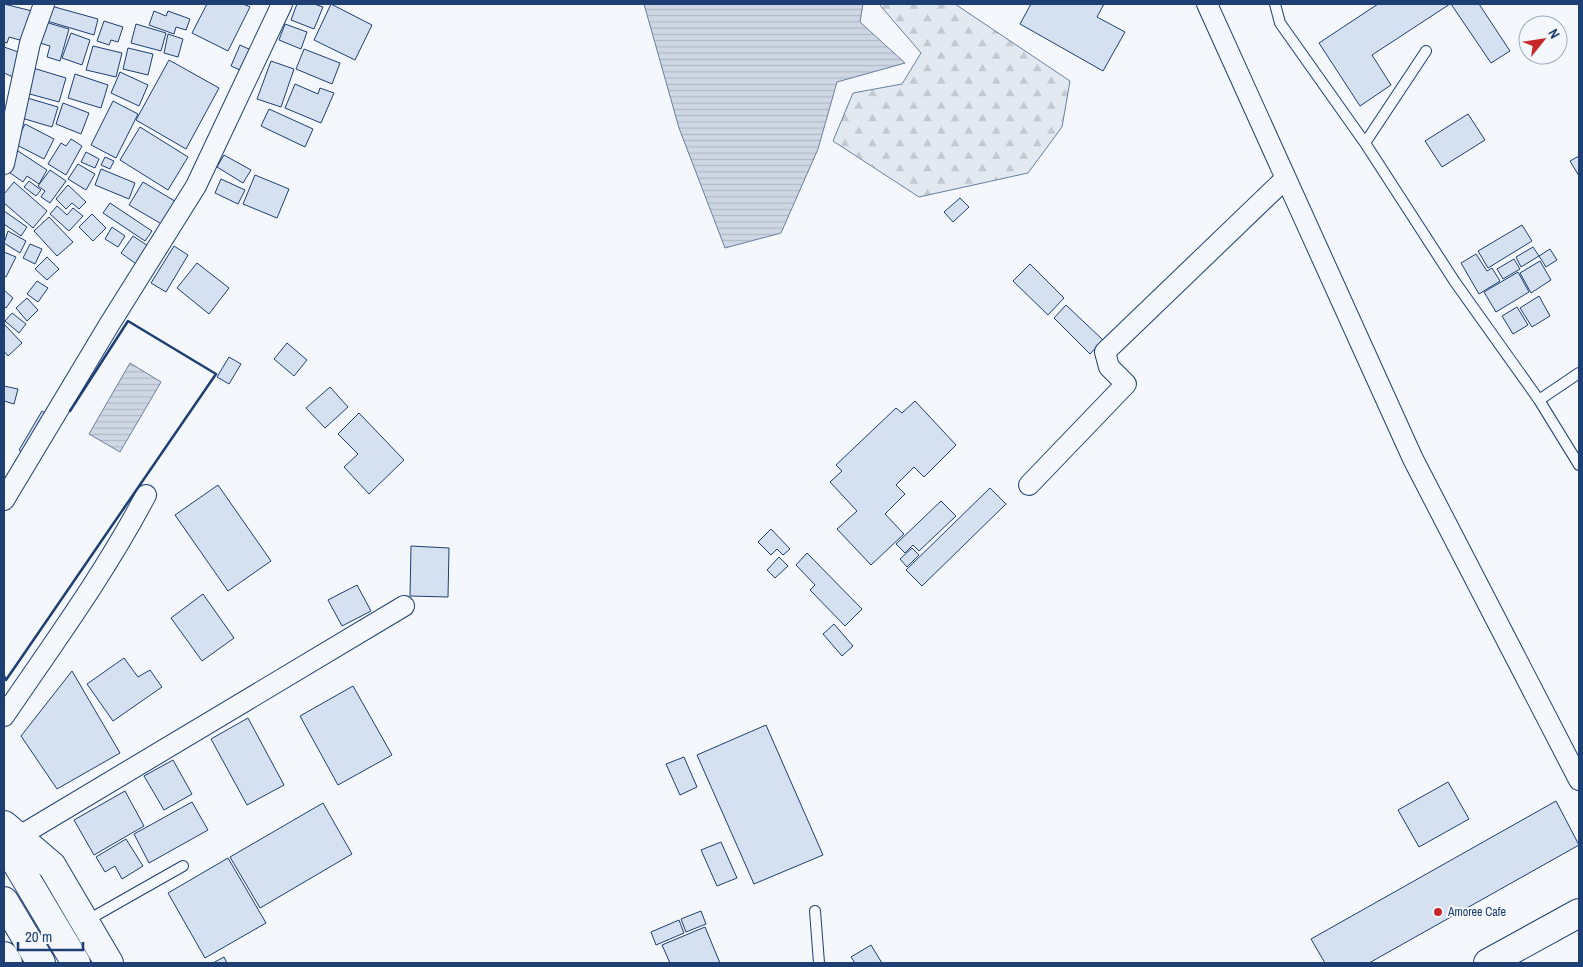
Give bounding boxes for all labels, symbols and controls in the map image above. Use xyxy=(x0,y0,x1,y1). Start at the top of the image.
north arrow xyxy=(1518,15,1568,65)
text: N xyxy=(1544,25,1564,42)
place label: Amoree Cafe xyxy=(1447,904,1506,920)
marker: Amoree Cafe xyxy=(1432,906,1444,918)
scale bar xyxy=(18,920,82,952)
text: 20 m xyxy=(25,926,52,947)

